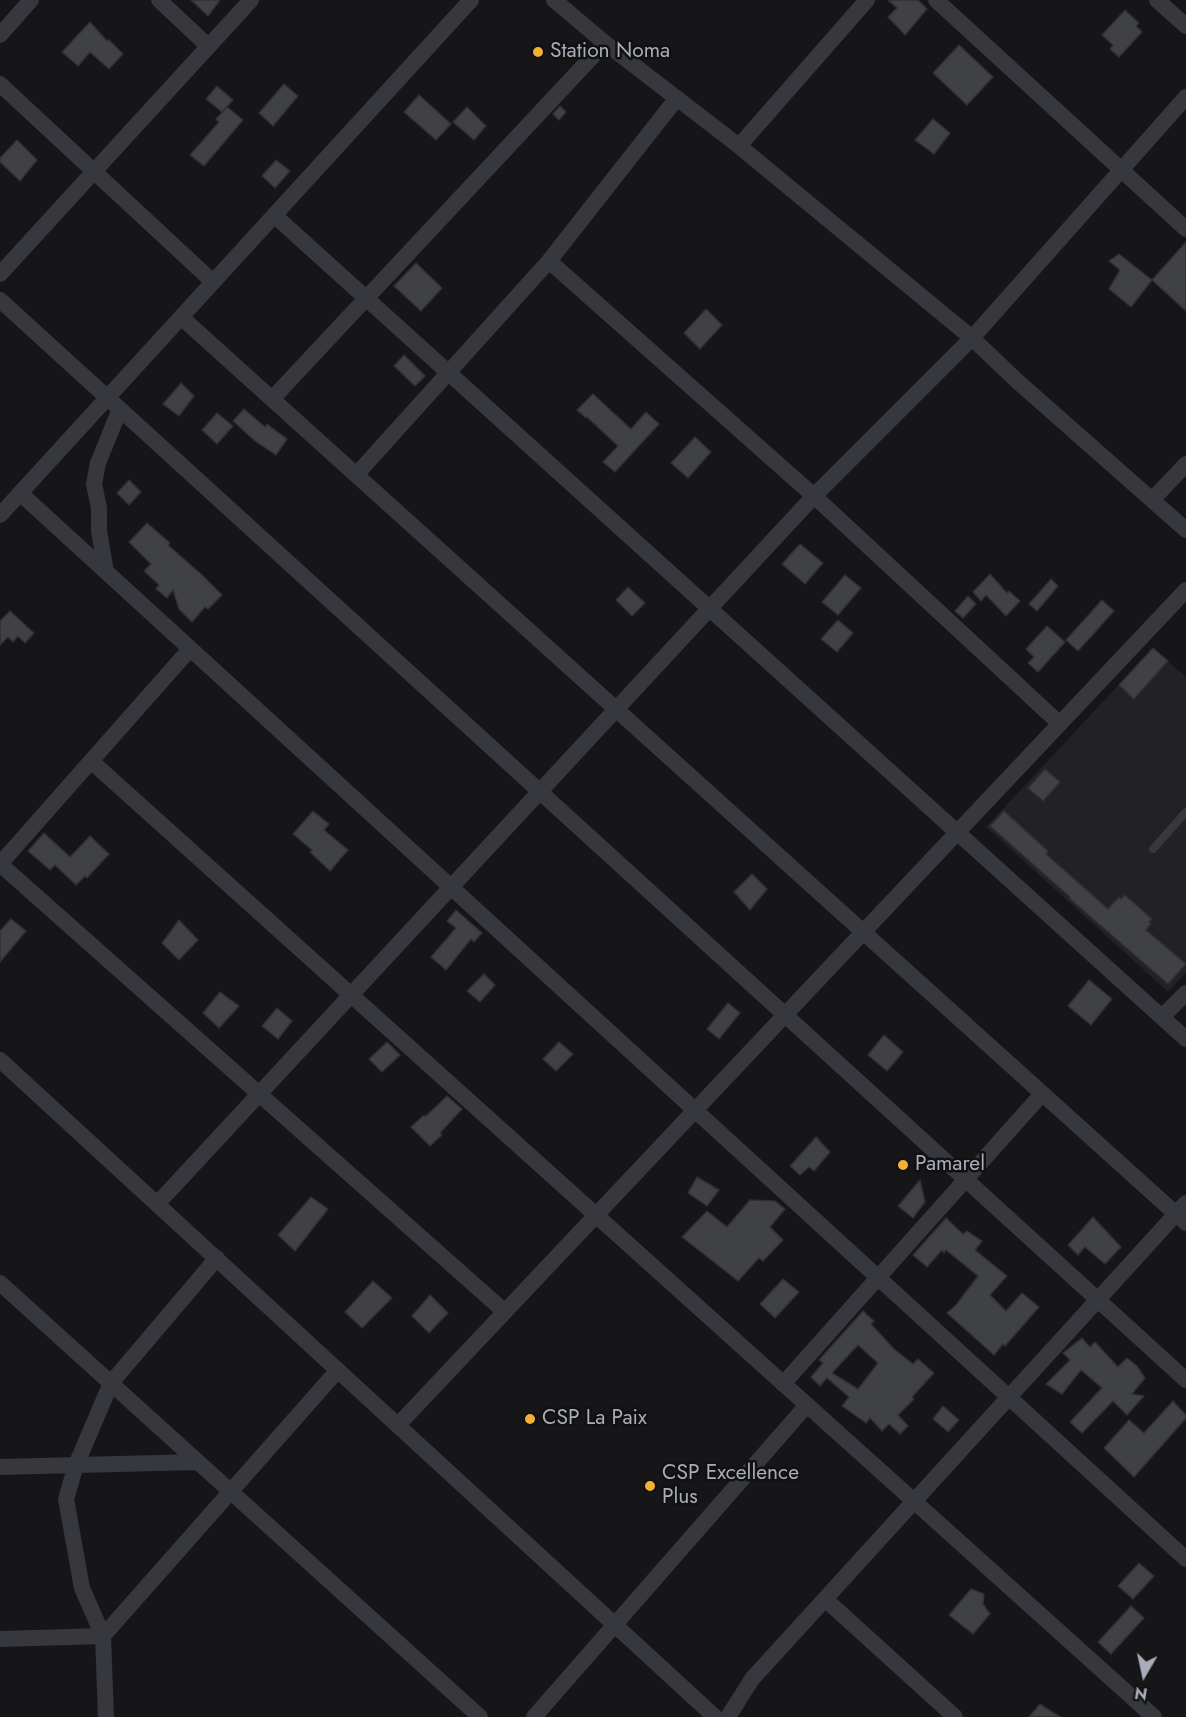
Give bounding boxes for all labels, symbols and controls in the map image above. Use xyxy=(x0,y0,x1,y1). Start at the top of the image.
place label: Station Noma xyxy=(550,39,670,65)
marker: Station Noma xyxy=(531,45,545,59)
place label: Pamarel xyxy=(915,1152,985,1178)
marker: Pamarel xyxy=(896,1158,910,1172)
place label: CSP La Paix xyxy=(542,1406,647,1432)
marker: CSP La Paix xyxy=(523,1412,537,1426)
place label: CSP Excellence Plus xyxy=(662,1461,799,1511)
marker: CSP Excellence Plus xyxy=(643,1479,657,1493)
north arrow xyxy=(1114,1645,1174,1705)
text: N xyxy=(1133,1681,1149,1706)

